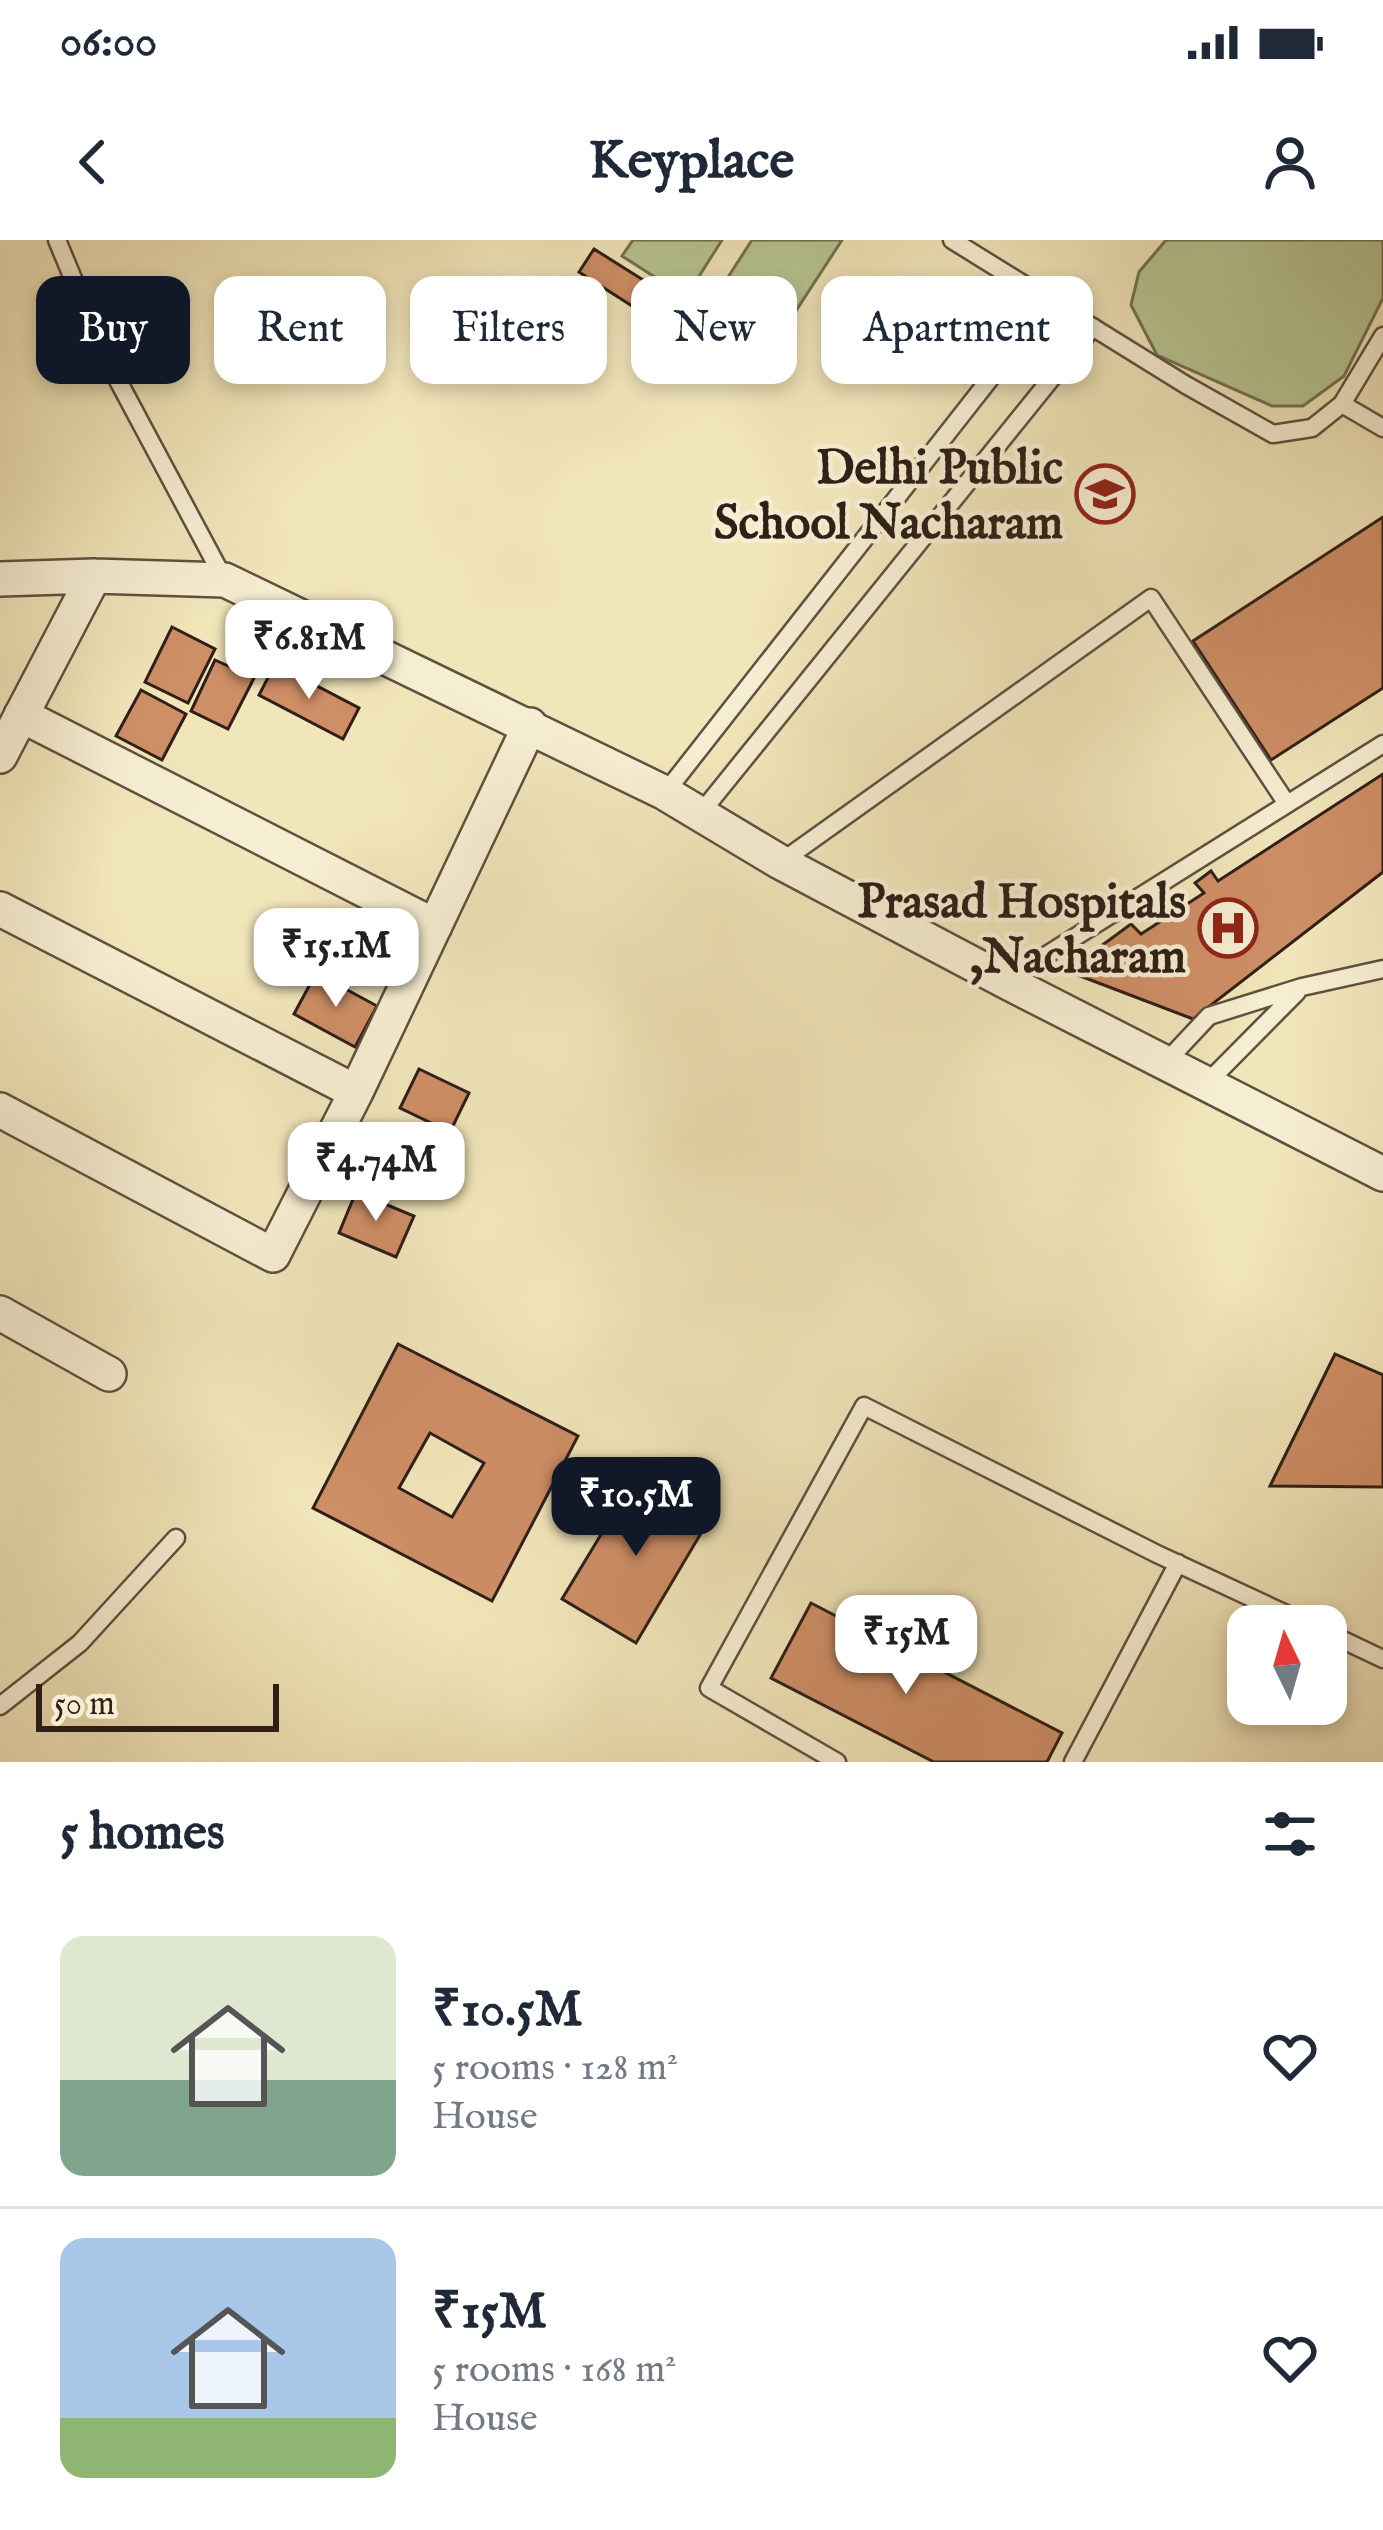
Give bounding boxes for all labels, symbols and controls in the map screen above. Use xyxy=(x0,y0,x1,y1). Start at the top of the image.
text: 06:00 xyxy=(60,14,157,71)
text: Keyplace xyxy=(589,128,794,197)
icon: back xyxy=(60,129,126,195)
icon: person xyxy=(1257,129,1323,195)
chip: Buy xyxy=(36,276,190,384)
chip: Rent xyxy=(214,276,386,384)
chip: Filters xyxy=(410,276,607,384)
chip: New xyxy=(631,276,797,384)
chip: Apartment xyxy=(821,276,1093,384)
place label: Delhi Public School Nacharam xyxy=(714,440,1063,555)
school or university icon: Delhi Public School Nacharam xyxy=(1074,463,1136,525)
pin: ₹6.81M xyxy=(211,600,407,702)
text: ₹6.81M xyxy=(252,614,366,663)
place label: Prasad Hospitals ,Nacharam xyxy=(857,874,1186,989)
hospital icon: Prasad Hospitals ,Nacharam xyxy=(1197,897,1259,959)
pin: ₹15.1M xyxy=(238,908,434,1010)
text: ₹15.1M xyxy=(281,922,391,971)
pin: ₹4.74M xyxy=(278,1122,474,1224)
text: ₹4.74M xyxy=(315,1136,437,1185)
pin: ₹10.5M xyxy=(538,1457,734,1559)
text: ₹10.5M xyxy=(579,1471,693,1520)
pin: ₹15M xyxy=(835,1595,977,1697)
north arrow xyxy=(1227,1605,1347,1725)
map controls xyxy=(1227,1605,1347,1725)
text: ₹15M xyxy=(862,1609,950,1658)
scale bar xyxy=(36,1678,279,1731)
text: 50 m xyxy=(54,1684,115,1726)
icon: filters xyxy=(1257,1801,1323,1867)
text: 5 homes xyxy=(60,1802,225,1867)
text: ₹10.5M xyxy=(432,1979,582,2044)
icon: home xyxy=(156,1984,300,2128)
icon: heart xyxy=(1257,2023,1323,2089)
text: 5 rooms · 128 m² xyxy=(432,2044,678,2093)
text: House xyxy=(432,2093,538,2142)
text: ₹15M xyxy=(432,2281,547,2346)
icon: home xyxy=(156,2286,300,2430)
icon: heart xyxy=(1257,2325,1323,2391)
text: 5 rooms · 168 m² xyxy=(432,2346,676,2395)
text: House xyxy=(432,2395,538,2444)

